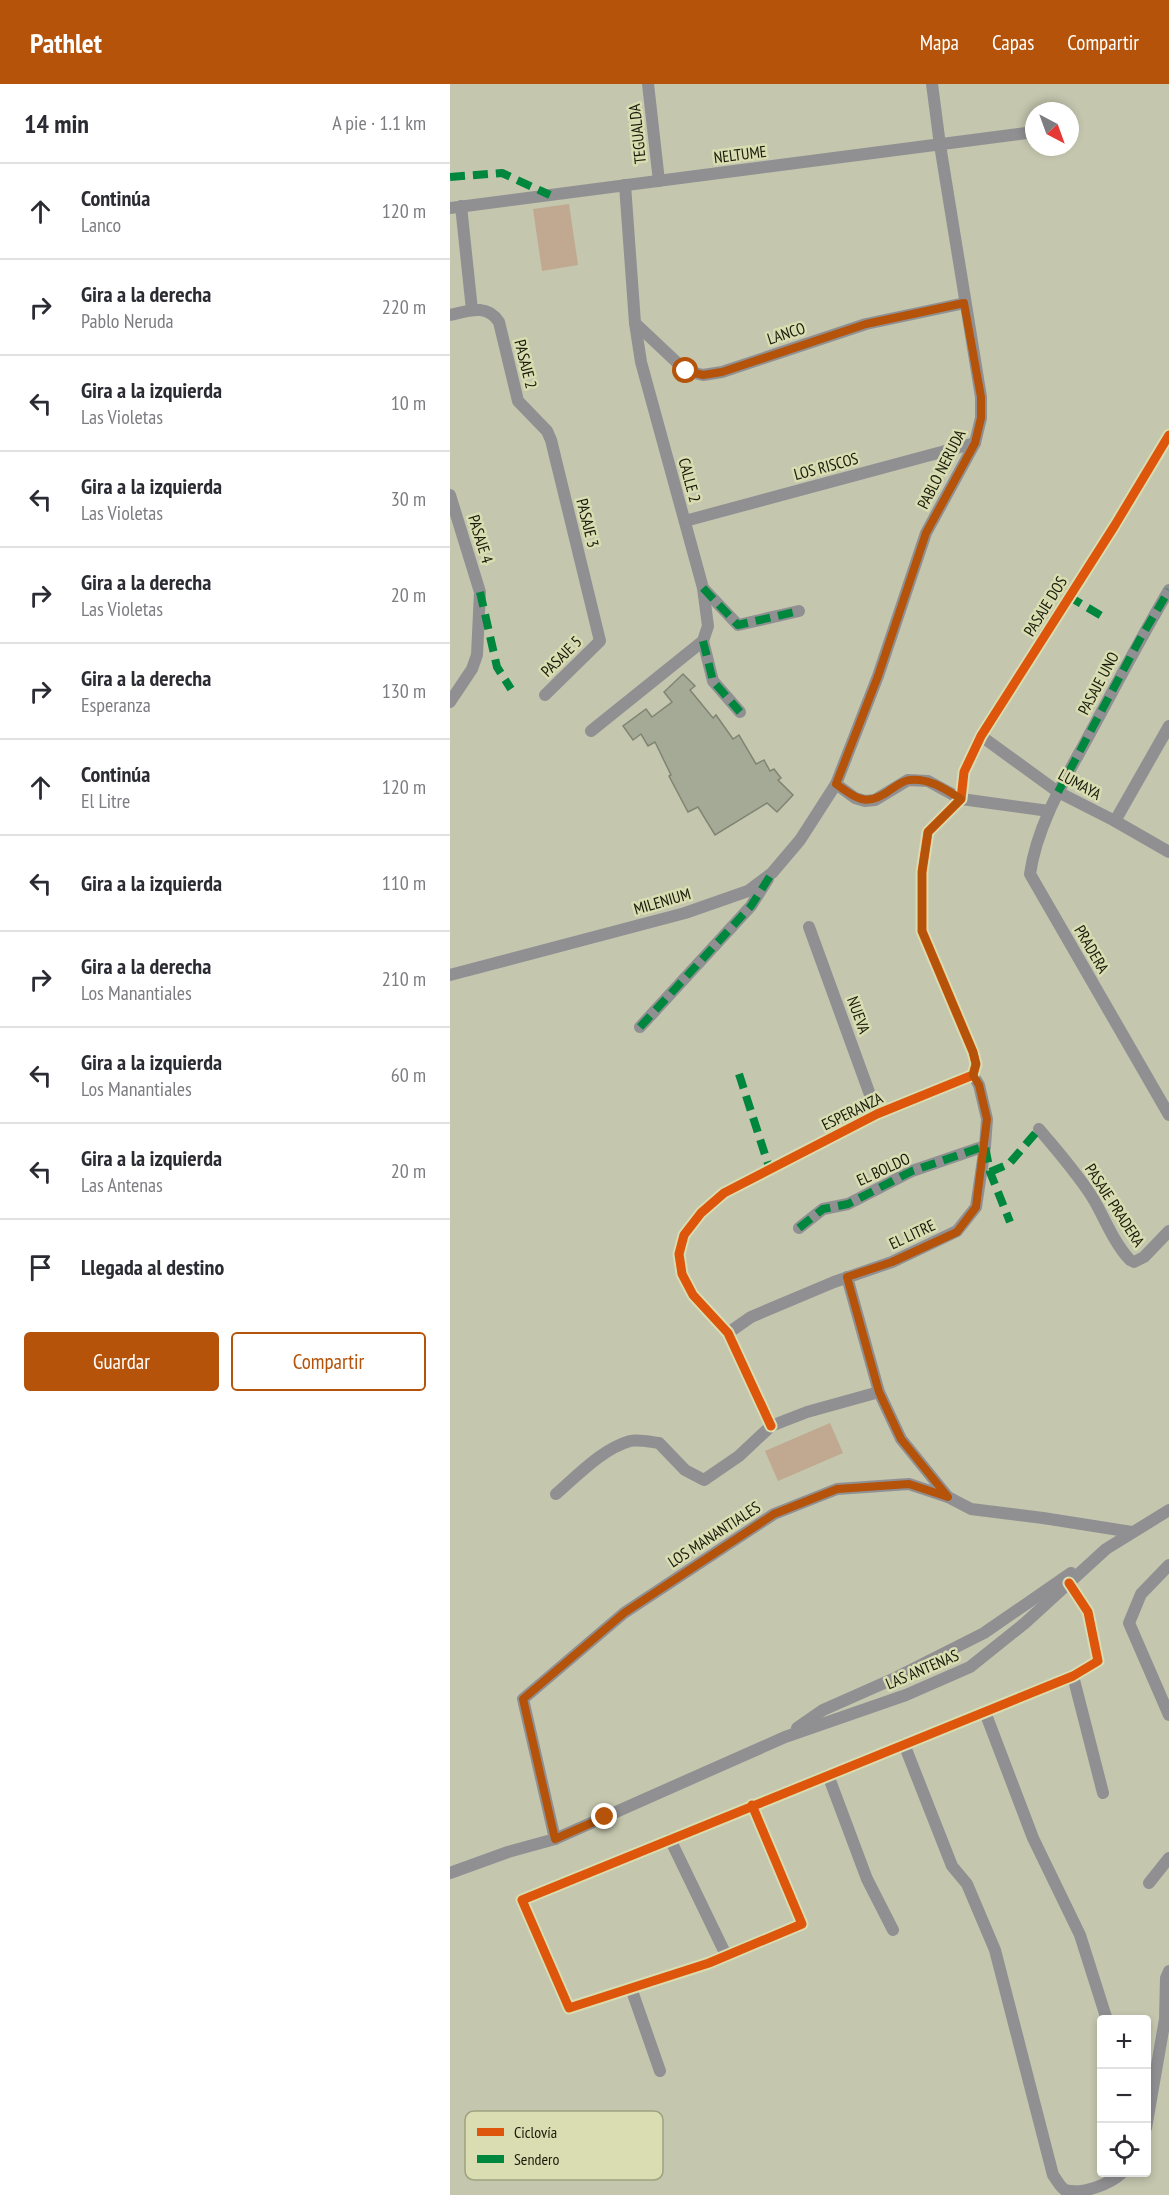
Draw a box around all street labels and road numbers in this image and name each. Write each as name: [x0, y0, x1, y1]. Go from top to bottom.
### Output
street label: TEGUALDA: [624, 103, 650, 165]
street label: NELTUME: [712, 141, 768, 167]
street label: LANCO: [765, 317, 808, 348]
street label: PASAJE 2: [510, 337, 542, 391]
street label: PABLO NERUDA: [912, 426, 970, 512]
street label: LOS RISCOS: [792, 448, 860, 484]
street label: CALLE 2: [674, 456, 706, 504]
street label: PASAJE 3: [572, 496, 604, 550]
street label: PASAJE 4: [464, 512, 498, 566]
street label: PASAJE DOS: [1019, 572, 1071, 639]
street label: PASAJE 5: [536, 631, 586, 681]
street label: PASAJE UNO: [1073, 648, 1123, 718]
street label: LUMAYA: [1055, 764, 1105, 804]
street label: MILENIUM: [631, 883, 693, 919]
street label: PRADERA: [1070, 921, 1114, 977]
street label: NUEVA: [843, 994, 875, 1037]
street label: ESPERANZA: [818, 1087, 886, 1134]
street label: EL BOLDO: [853, 1148, 913, 1190]
street label: PASAJE PRADERA: [1081, 1160, 1149, 1251]
street label: EL LITRE: [886, 1215, 938, 1253]
street label: LOS MANANTIALES: [664, 1497, 764, 1571]
street label: LAS ANTENAS: [883, 1645, 962, 1693]

